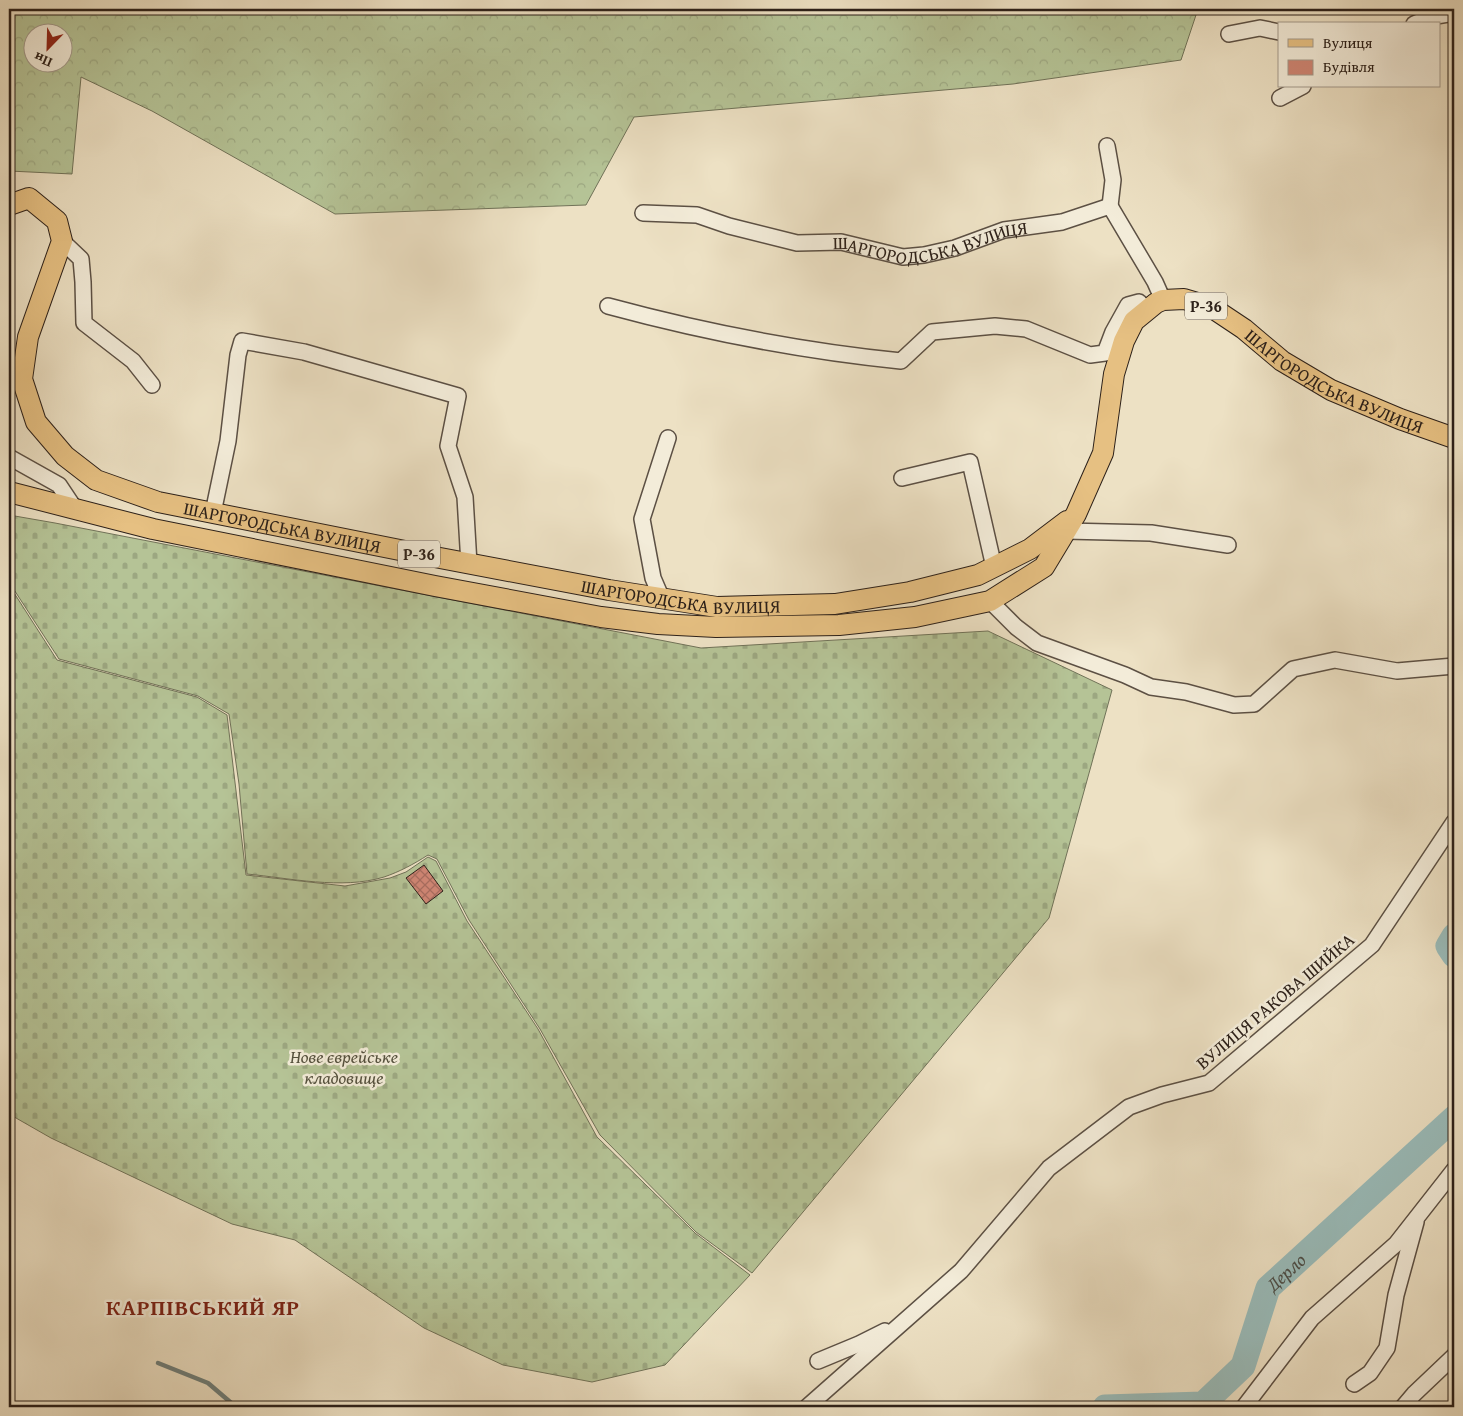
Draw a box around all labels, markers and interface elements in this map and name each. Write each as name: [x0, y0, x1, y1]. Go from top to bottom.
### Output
north arrow: [22, 22, 72, 72]
legend: [1278, 22, 1440, 88]
text: Вулиця: [1323, 32, 1373, 53]
text: Пн: [30, 47, 55, 73]
text: Будівля: [1323, 56, 1375, 77]
street label: ШАРГОРОДСЬКА ВУЛИЦЯ: [833, 213, 1029, 271]
road number: Р-36: [1185, 292, 1227, 320]
street label: ШАРГОРОДСЬКА ВУЛИЦЯ: [1239, 322, 1427, 440]
street label: ШАРГОРОДСЬКА ВУЛИЦЯ: [182, 494, 384, 560]
road number: Р-36: [398, 540, 440, 568]
street label: ШАРГОРОДСЬКА ВУЛИЦЯ: [579, 572, 781, 621]
street label: ВУЛИЦЯ РАКОВА ШИЙКА: [1190, 926, 1360, 1076]
park label: Нове єврейське кладовище: [290, 1043, 398, 1091]
water label: Дерло: [1259, 1246, 1312, 1298]
district label: КАРПІВСЬКИЙ ЯР: [106, 1291, 300, 1323]

